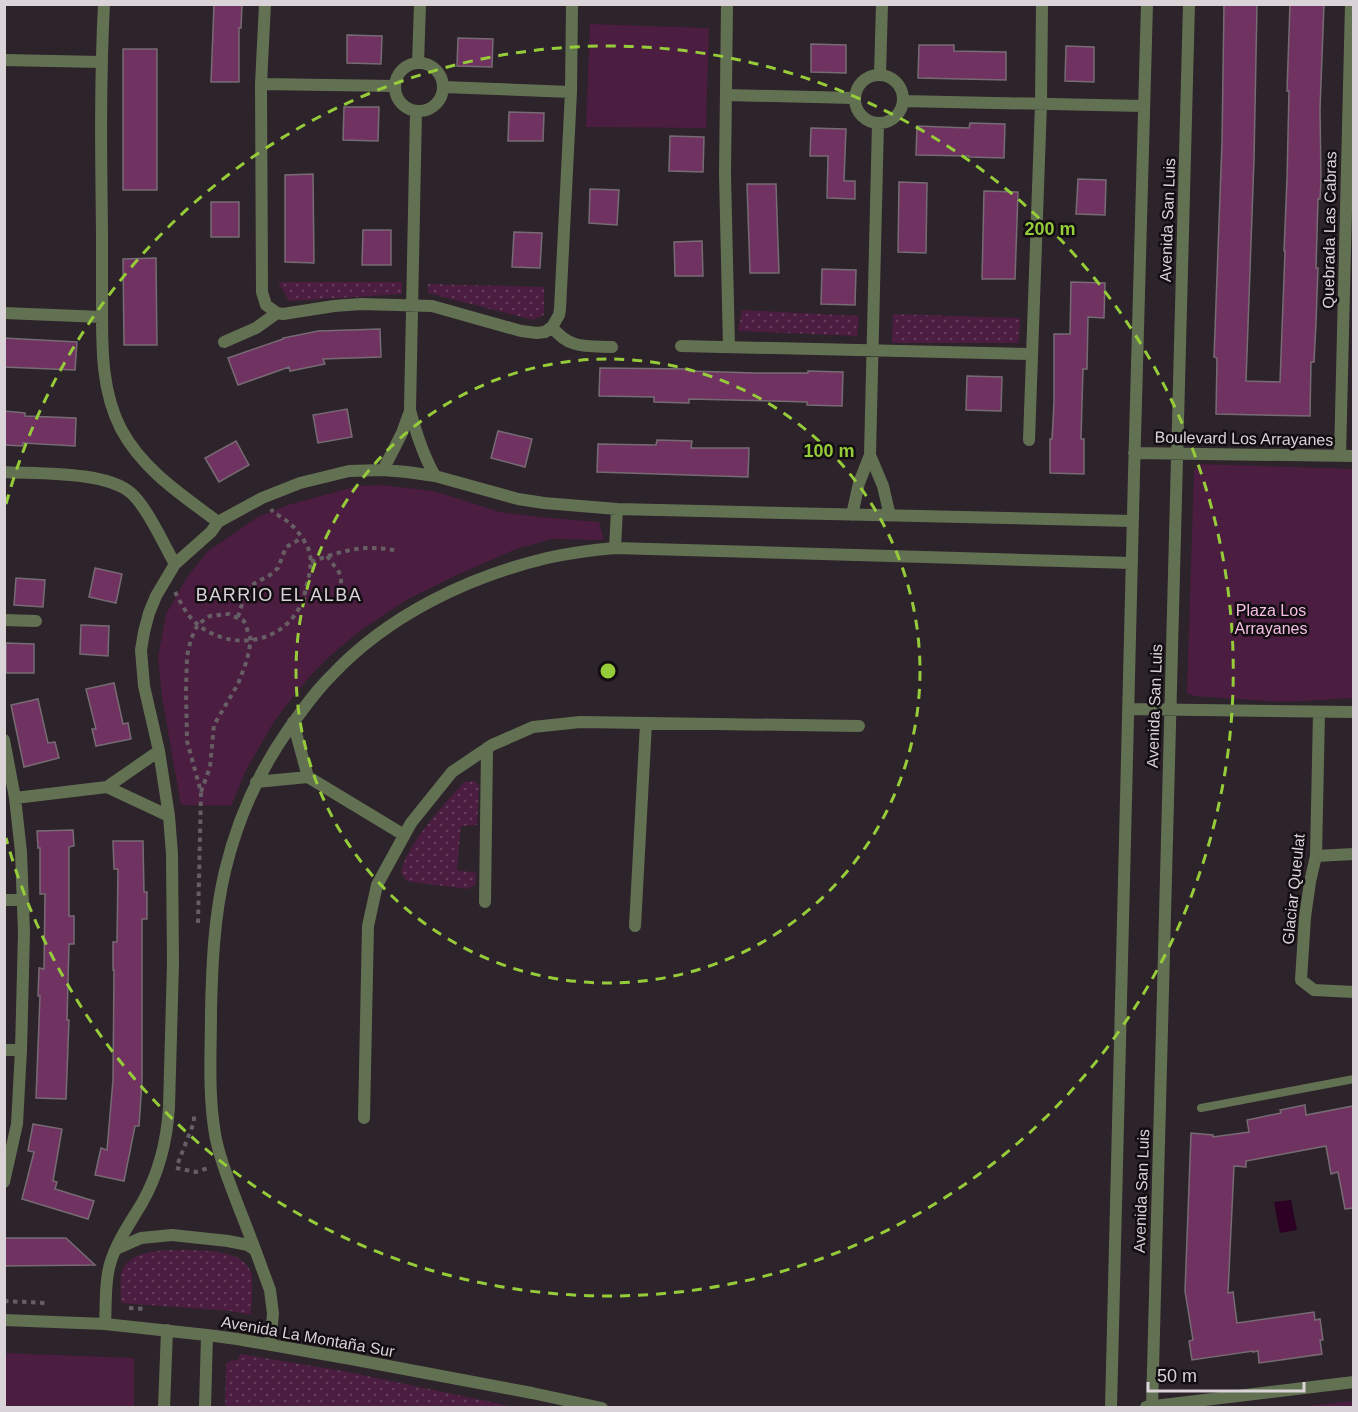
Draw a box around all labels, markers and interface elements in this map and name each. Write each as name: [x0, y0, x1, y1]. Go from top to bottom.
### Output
street label: Quebrada Las Cabras: [1320, 151, 1339, 309]
street label: Avenida San Luis: [1157, 158, 1178, 282]
text: 200 m: [1024, 219, 1076, 239]
street label: Boulevard Los Arrayanes: [1154, 428, 1334, 449]
text: 100 m: [803, 441, 855, 461]
district label: BARRIO EL ALBA: [196, 585, 362, 605]
park label: Plaza Los Arrayanes: [1235, 602, 1307, 637]
street label: Avenida San Luis: [1144, 644, 1165, 768]
centre of rings: [598, 661, 618, 681]
street label: Glaciar Queulat: [1279, 832, 1308, 945]
street label: Avenida San Luis: [1131, 1129, 1152, 1253]
street label: Avenida La Montaña Sur: [220, 1313, 397, 1360]
scale bar: [1148, 1355, 1304, 1393]
text: 50 m: [1157, 1366, 1197, 1386]

